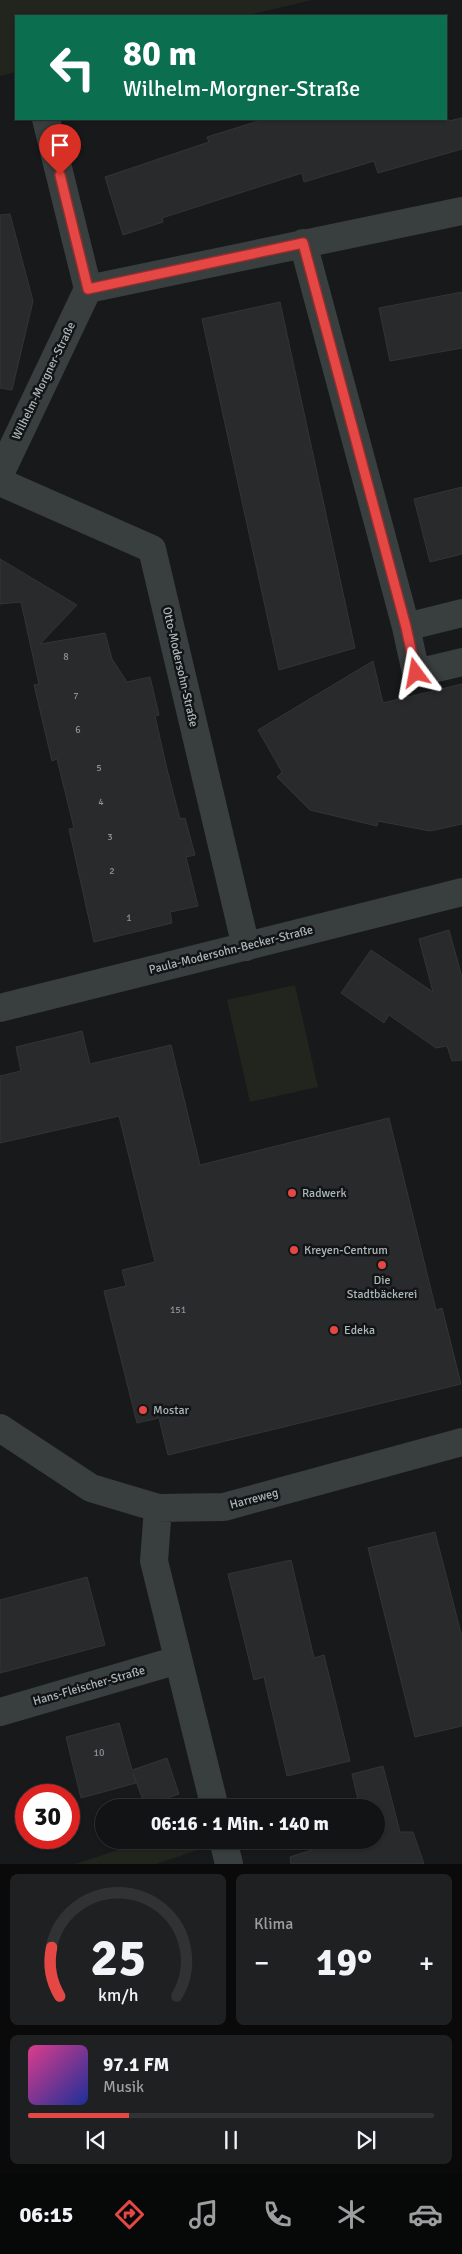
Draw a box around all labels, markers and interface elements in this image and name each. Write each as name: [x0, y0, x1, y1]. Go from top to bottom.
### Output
text: 80 m: [123, 32, 197, 75]
icon: left: [40, 35, 105, 100]
text: Wilhelm-Morgner-Straße: [123, 75, 360, 102]
pin: [39, 124, 81, 175]
icon: arrive: [46, 131, 74, 159]
street label: Wilhelm-Morgner-Straße: [9, 320, 79, 442]
street label: Otto-Modersohn-Straße: [159, 605, 201, 729]
position arrow: [389, 646, 441, 698]
house number: 8: [63, 651, 69, 663]
house number: 7: [73, 690, 79, 702]
house number: 6: [75, 724, 81, 736]
house number: 5: [96, 762, 102, 774]
house number: 4: [98, 796, 104, 808]
house number: 3: [107, 831, 113, 843]
house number: 2: [109, 865, 115, 877]
house number: 1: [126, 912, 132, 924]
street label: Paula-Modersohn-Becker-Straße: [147, 922, 315, 978]
place label: Radwerk: [302, 1186, 346, 1201]
marker: Radwerk: [286, 1187, 298, 1199]
place label: Kreyen-Centrum: [304, 1243, 388, 1258]
marker: Kreyen-Centrum: [288, 1244, 300, 1256]
marker: Die Stadtbäckerei: [376, 1259, 388, 1271]
place label: Die Stadtbäckerei: [347, 1273, 417, 1302]
house number: 151: [170, 1304, 186, 1316]
place label: Edeka: [344, 1323, 375, 1338]
marker: Edeka: [328, 1324, 340, 1336]
place label: Mostar: [153, 1403, 189, 1418]
marker: Mostar: [137, 1404, 149, 1416]
street label: Harreweg: [228, 1485, 280, 1513]
street label: Hans-Fleischer-Straße: [31, 1663, 147, 1709]
house number: 10: [94, 1747, 104, 1759]
speed limit sign: 30: [15, 1784, 80, 1849]
text: 06:16 · 1 Min. · 140 m: [151, 1812, 329, 1836]
text: Klima: [254, 1914, 293, 1934]
text: 25: [90, 1926, 146, 1990]
text: 19°: [316, 1939, 372, 1986]
text: −: [254, 1946, 269, 1980]
text: +: [419, 1946, 434, 1980]
text: km/h: [98, 1984, 138, 2006]
text: 97.1 FM: [103, 2053, 169, 2077]
text: Musik: [103, 2077, 144, 2097]
icon: previous: [82, 2126, 110, 2154]
icon: pause: [217, 2126, 245, 2154]
icon: next: [352, 2126, 380, 2154]
icon: directions: [112, 2197, 147, 2232]
icon: music: [186, 2197, 221, 2232]
icon: phone: [260, 2197, 295, 2232]
icon: climate: [334, 2197, 369, 2232]
icon: car: [408, 2197, 443, 2232]
text: 06:15: [19, 2201, 73, 2228]

